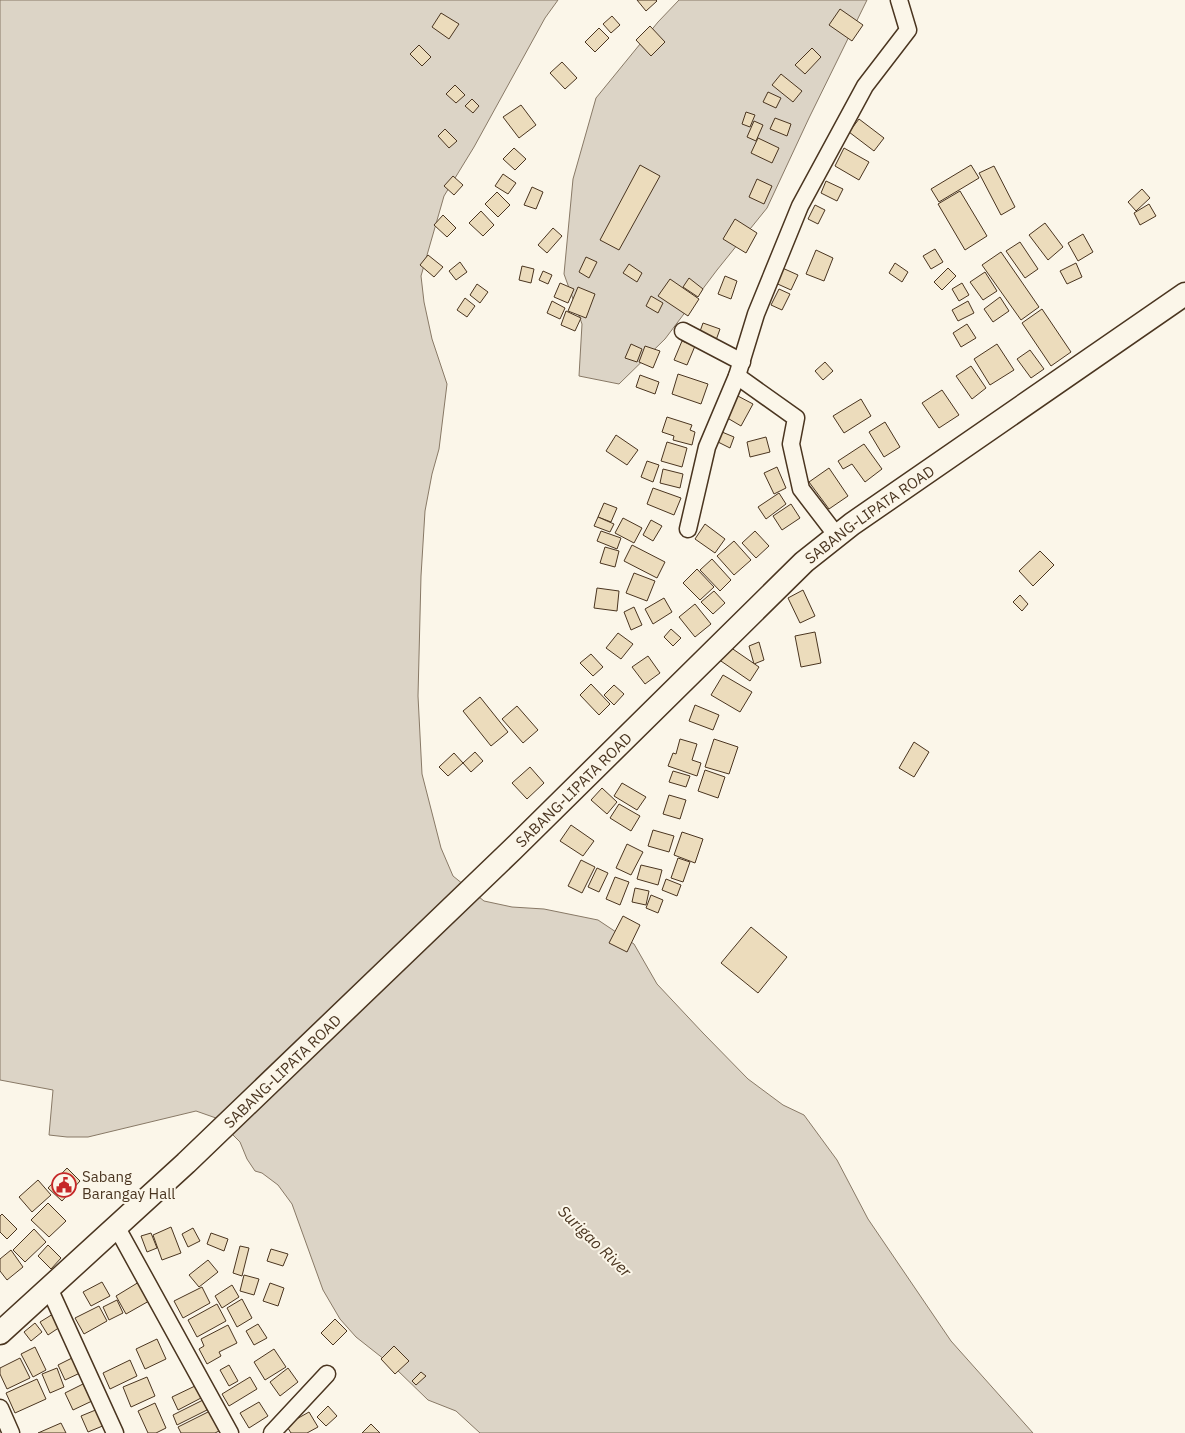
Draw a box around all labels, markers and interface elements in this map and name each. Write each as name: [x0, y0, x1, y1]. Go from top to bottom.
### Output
street label: SABANG-LIPATA ROAD: [801, 461, 938, 568]
street label: SABANG-LIPATA ROAD: [511, 728, 635, 851]
street label: SABANG-LIPATA ROAD: [219, 1010, 345, 1132]
place label: Sabang Barangay Hall: [82, 1167, 175, 1203]
public building icon: Sabang Barangay Hall: [51, 1172, 77, 1198]
water label: Surigao River: [554, 1201, 637, 1282]

